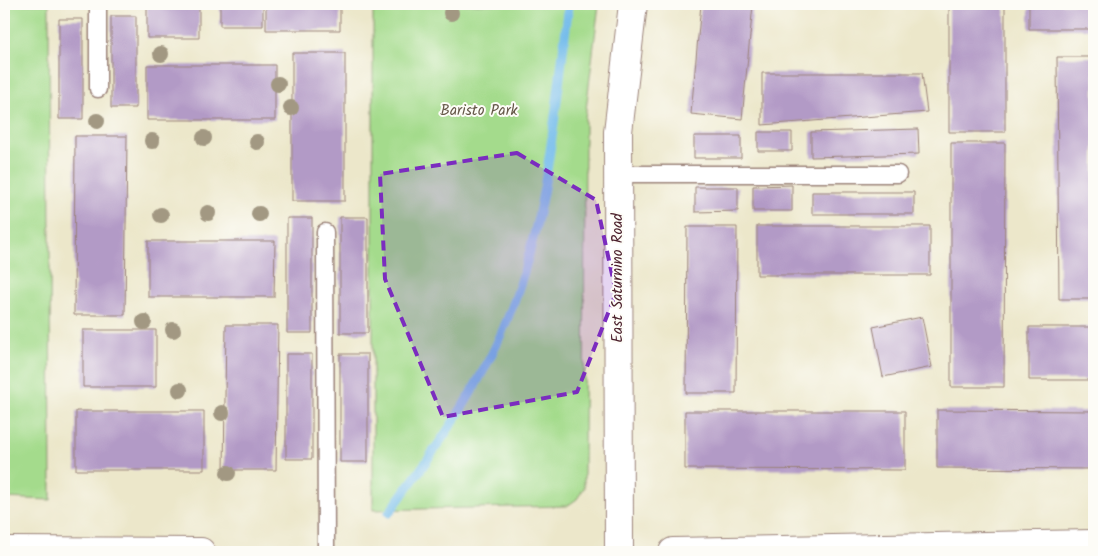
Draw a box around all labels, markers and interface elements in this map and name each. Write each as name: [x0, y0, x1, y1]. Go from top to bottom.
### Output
park label: Baristo Park: [440, 99, 519, 123]
street label: East Saturnino Road: [606, 213, 630, 343]

